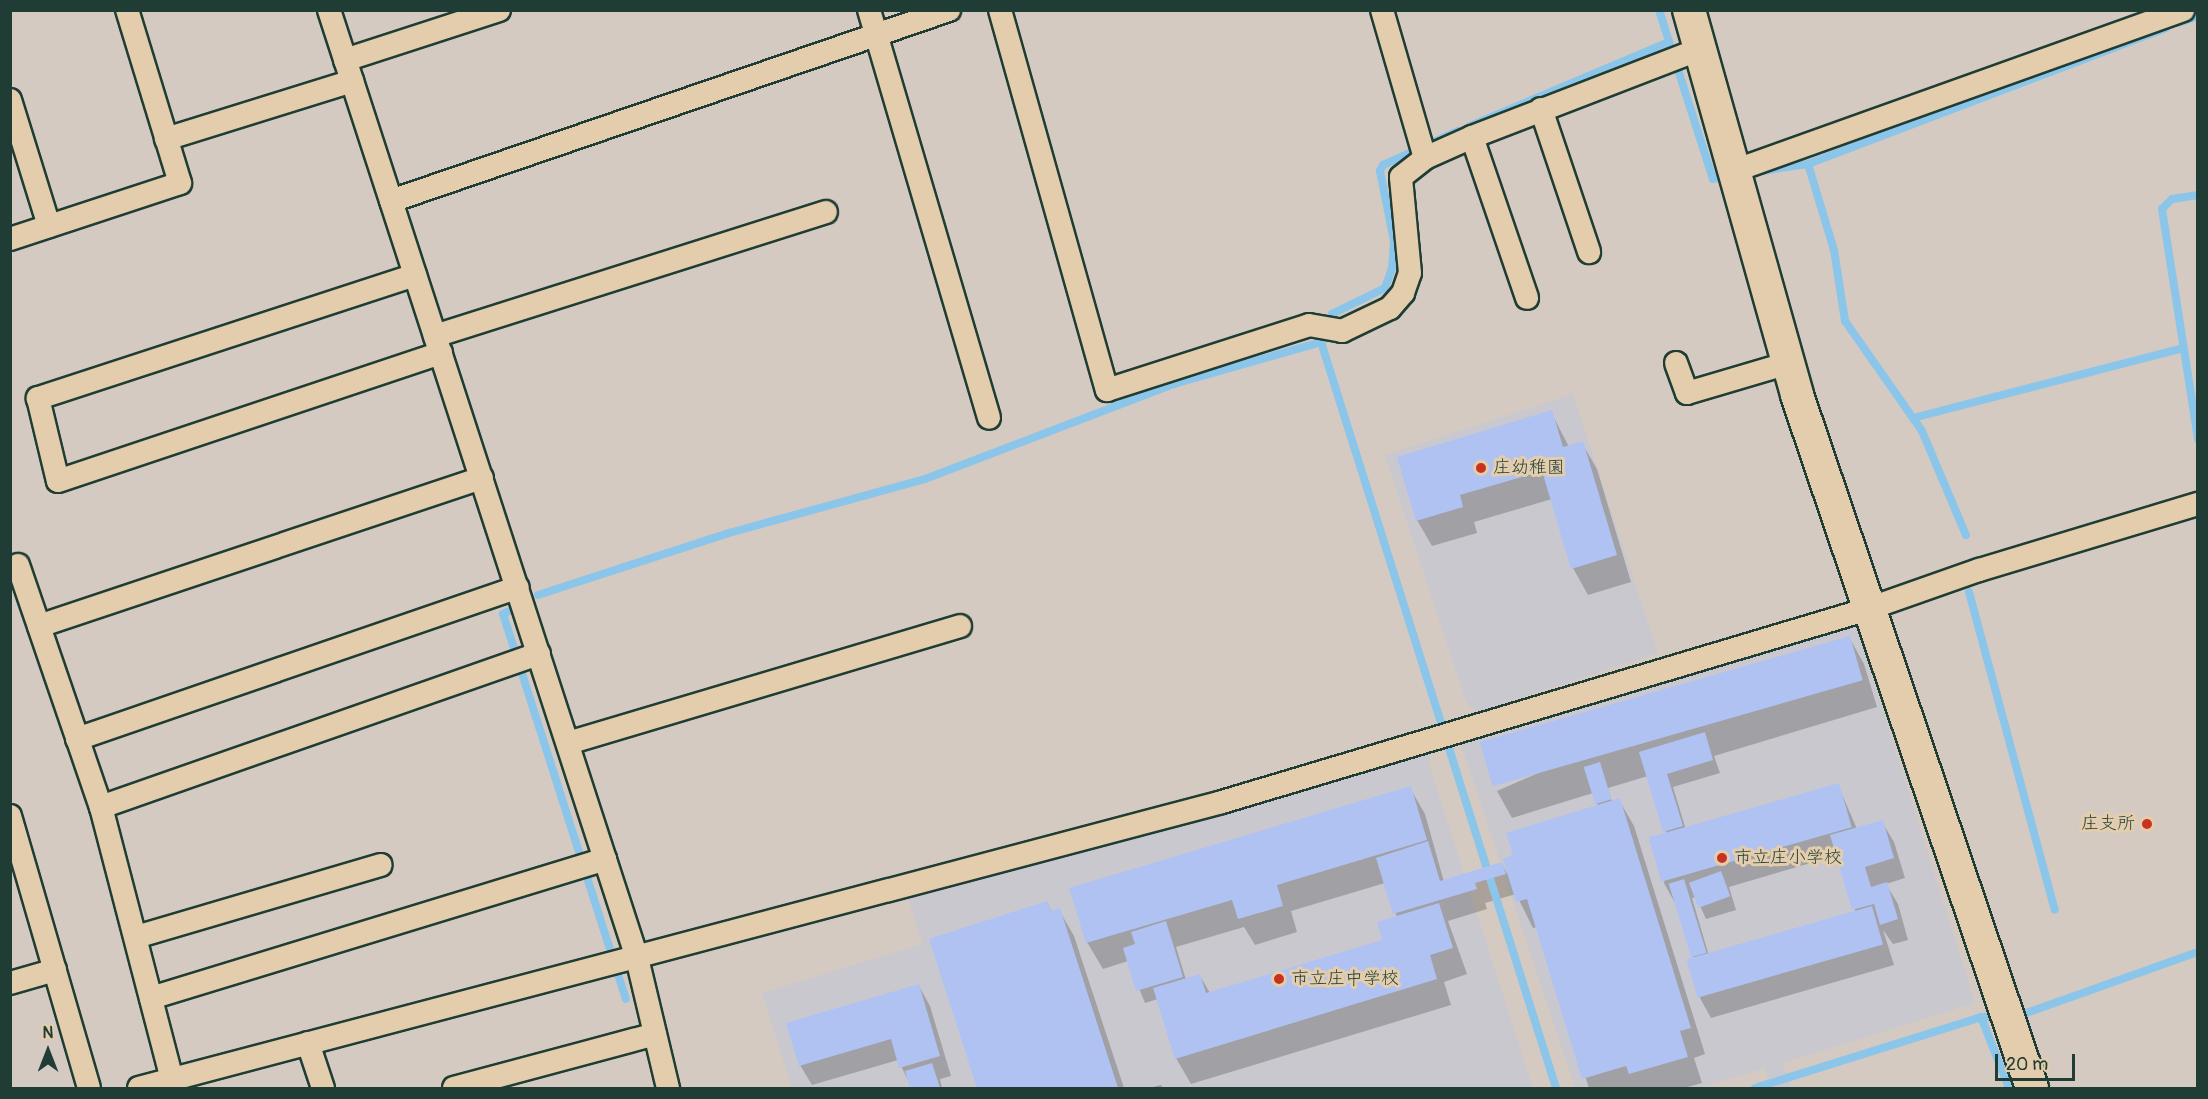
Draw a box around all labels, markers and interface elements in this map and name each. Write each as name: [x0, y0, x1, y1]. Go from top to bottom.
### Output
place label: 庄幼稚園: [1493, 457, 1565, 479]
marker: 庄幼稚園: [1474, 461, 1488, 475]
place label: 庄支所: [2081, 813, 2135, 835]
marker: 庄支所: [2140, 817, 2154, 831]
place label: 市立庄小学校: [1734, 847, 1842, 869]
marker: 市立庄小学校: [1715, 851, 1729, 865]
place label: 市立庄中学校: [1291, 968, 1399, 990]
marker: 市立庄中学校: [1272, 972, 1286, 986]
north arrow: [18, 1021, 78, 1081]
text: N: [43, 1023, 53, 1043]
scale bar: [1998, 1042, 2078, 1080]
text: 20 m: [2006, 1053, 2048, 1076]

